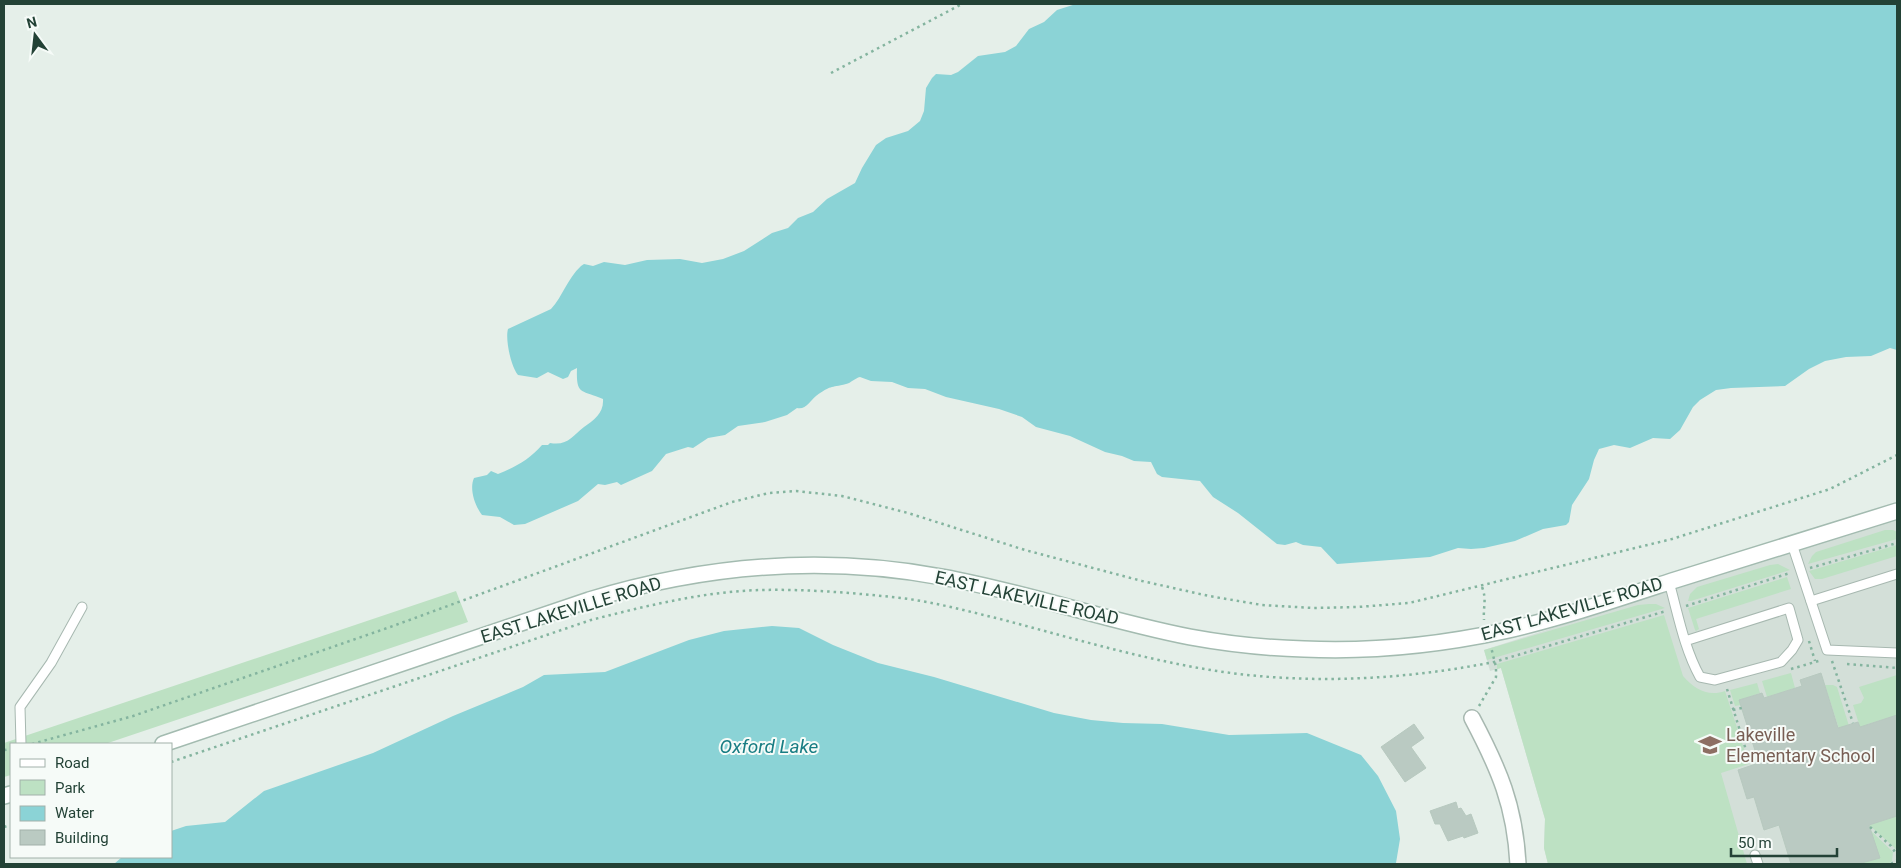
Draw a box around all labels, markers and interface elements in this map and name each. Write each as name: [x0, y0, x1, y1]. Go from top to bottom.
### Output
north arrow: [10, 10, 60, 60]
text: N: [25, 13, 38, 31]
street label: EAST LAKEVILLE ROAD: [933, 566, 1121, 629]
street label: EAST LAKEVILLE ROAD: [478, 572, 664, 647]
street label: EAST LAKEVILLE ROAD: [1479, 573, 1665, 645]
place label: Lakeville Elementary School: [1726, 724, 1875, 766]
school or university icon: Lakeville Elementary School: [1697, 732, 1723, 758]
water label: Oxford Lake: [720, 735, 819, 758]
legend: [10, 743, 172, 858]
text: Road: [55, 754, 89, 772]
text: Park: [55, 779, 86, 797]
text: Water: [55, 804, 94, 822]
scale bar: [1731, 826, 1837, 858]
text: Building: [55, 829, 109, 847]
text: 50 m: [1738, 834, 1772, 852]

